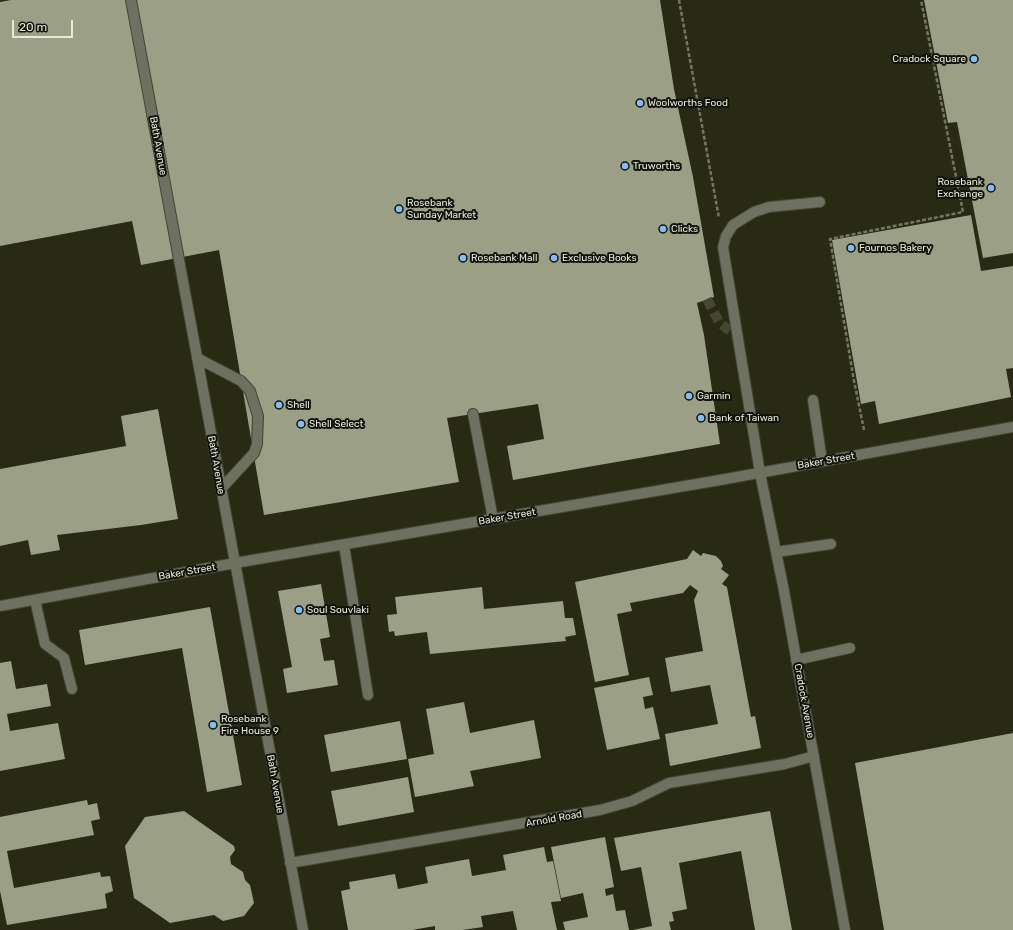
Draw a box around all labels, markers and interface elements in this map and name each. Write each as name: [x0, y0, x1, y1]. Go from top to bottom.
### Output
scale bar: [14, 12, 75, 38]
text: 20 m: [19, 20, 47, 34]
place label: Cradock Square: [892, 53, 966, 65]
marker: Cradock Square: [969, 54, 979, 64]
place label: Woolworths Food: [648, 97, 728, 109]
marker: Woolworths Food: [635, 98, 645, 108]
street label: Bath Avenue: [147, 116, 169, 176]
place label: Truworths: [633, 160, 680, 172]
marker: Truworths: [620, 161, 630, 171]
place label: Rosebank Exchange: [937, 176, 983, 200]
marker: Rosebank Exchange: [986, 183, 996, 193]
place label: Rosebank Sunday Market: [407, 197, 476, 220]
marker: Rosebank Sunday Market: [394, 204, 404, 214]
place label: Clicks: [671, 223, 698, 235]
marker: Clicks: [658, 224, 668, 234]
place label: Fournos Bakery: [859, 242, 932, 254]
marker: Fournos Bakery: [846, 243, 856, 253]
place label: Rosebank Mall: [471, 252, 537, 264]
place label: Exclusive Books: [562, 252, 637, 264]
marker: Rosebank Mall: [458, 253, 468, 263]
marker: Exclusive Books: [549, 253, 559, 263]
place label: Garmin: [697, 390, 730, 402]
marker: Garmin: [684, 391, 694, 401]
place label: Shell: [287, 399, 310, 411]
marker: Shell: [274, 400, 284, 410]
place label: Bank of Taiwan: [709, 412, 779, 424]
marker: Bank of Taiwan: [696, 413, 706, 423]
place label: Shell Select: [309, 418, 363, 430]
marker: Shell Select: [296, 419, 306, 429]
street label: Bath Avenue: [205, 435, 227, 495]
street label: Baker Street: [796, 450, 856, 472]
street label: Baker Street: [477, 506, 537, 528]
street label: Baker Street: [157, 561, 217, 583]
place label: Soul Souvlaki: [307, 604, 369, 616]
marker: Soul Souvlaki: [294, 605, 304, 615]
street label: Cradock Avenue: [792, 663, 816, 739]
place label: Rosebank Fire House 9: [221, 713, 279, 736]
marker: Rosebank Fire House 9: [208, 720, 218, 730]
street label: Bath Avenue: [264, 754, 286, 814]
street label: Arnold Road: [525, 808, 583, 830]

